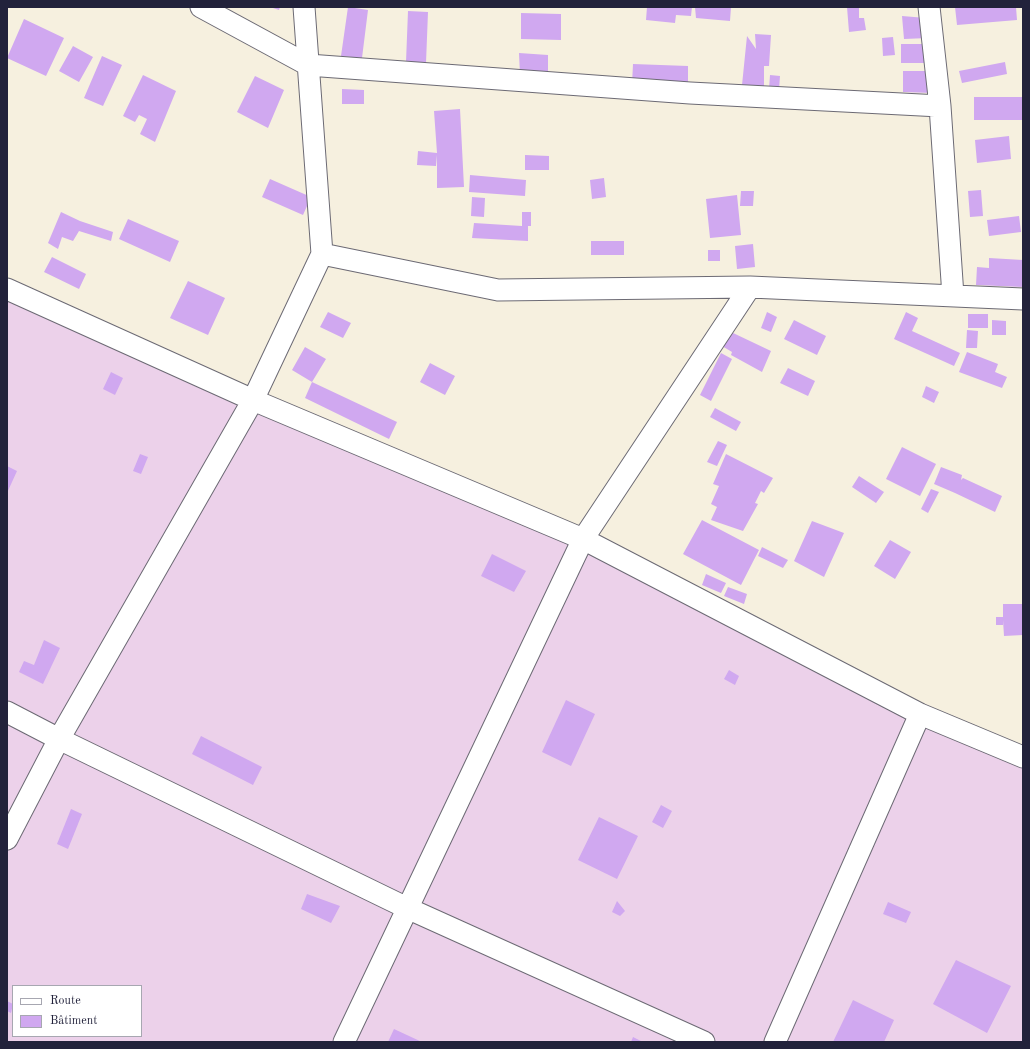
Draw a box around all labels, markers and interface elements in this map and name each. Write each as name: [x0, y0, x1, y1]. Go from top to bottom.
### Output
legend: [12, 985, 142, 1037]
text: Route: [50, 995, 81, 1007]
text: Bâtiment: [50, 1015, 97, 1027]

